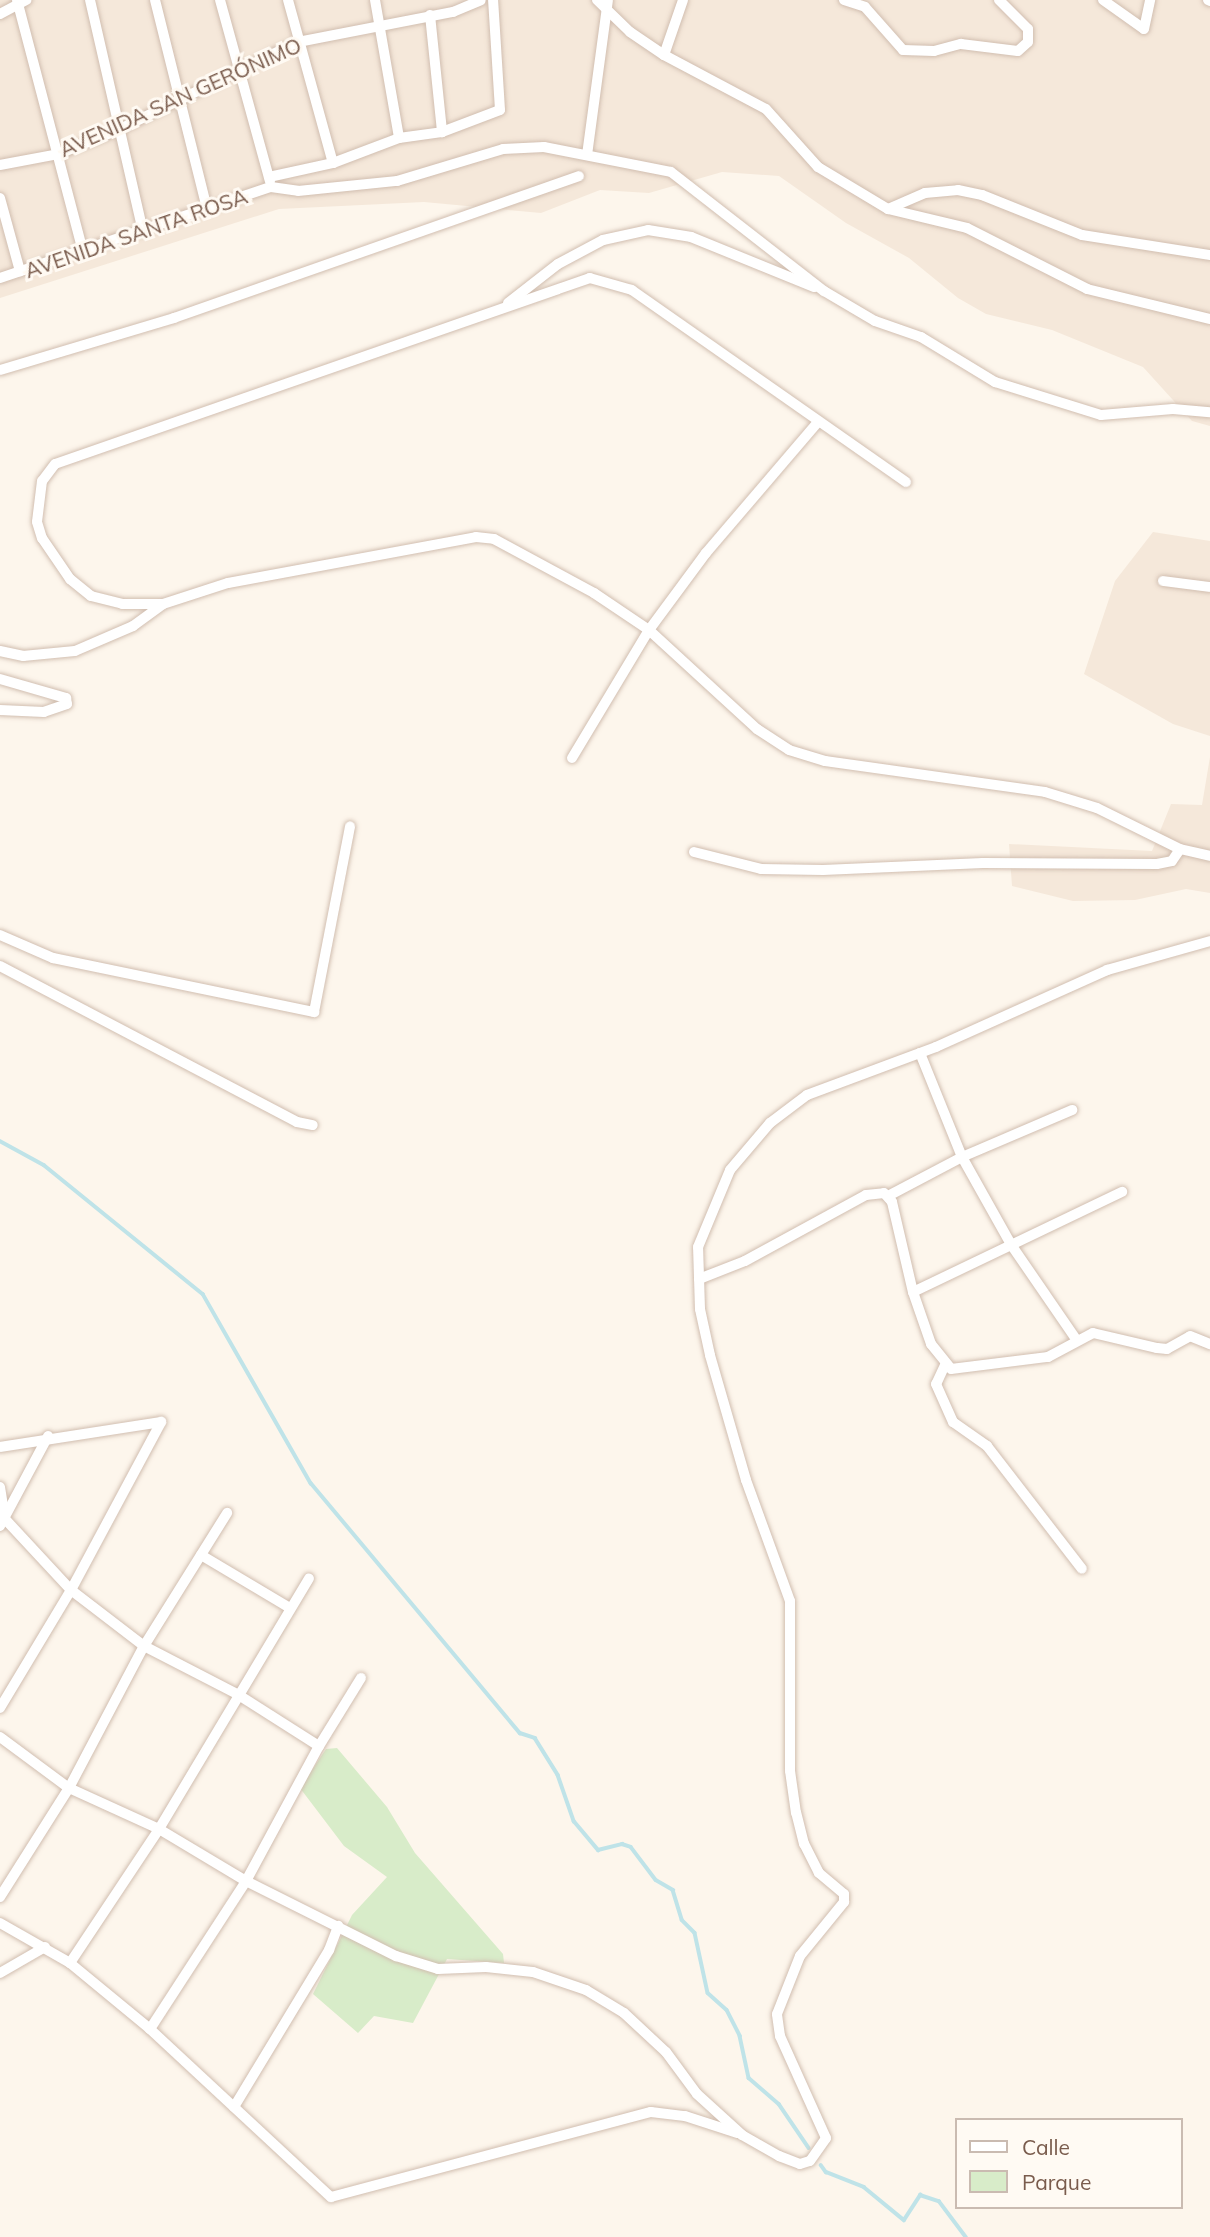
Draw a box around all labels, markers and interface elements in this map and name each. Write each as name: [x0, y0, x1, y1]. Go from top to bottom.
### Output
street label: AVENIDA SAN GERÓNIMO: [55, 32, 305, 162]
street label: AVENIDA SANTA ROSA: [21, 183, 251, 283]
legend: [954, 2118, 1182, 2209]
text: Calle: [1022, 2134, 1070, 2160]
text: Parque: [1022, 2169, 1091, 2195]

